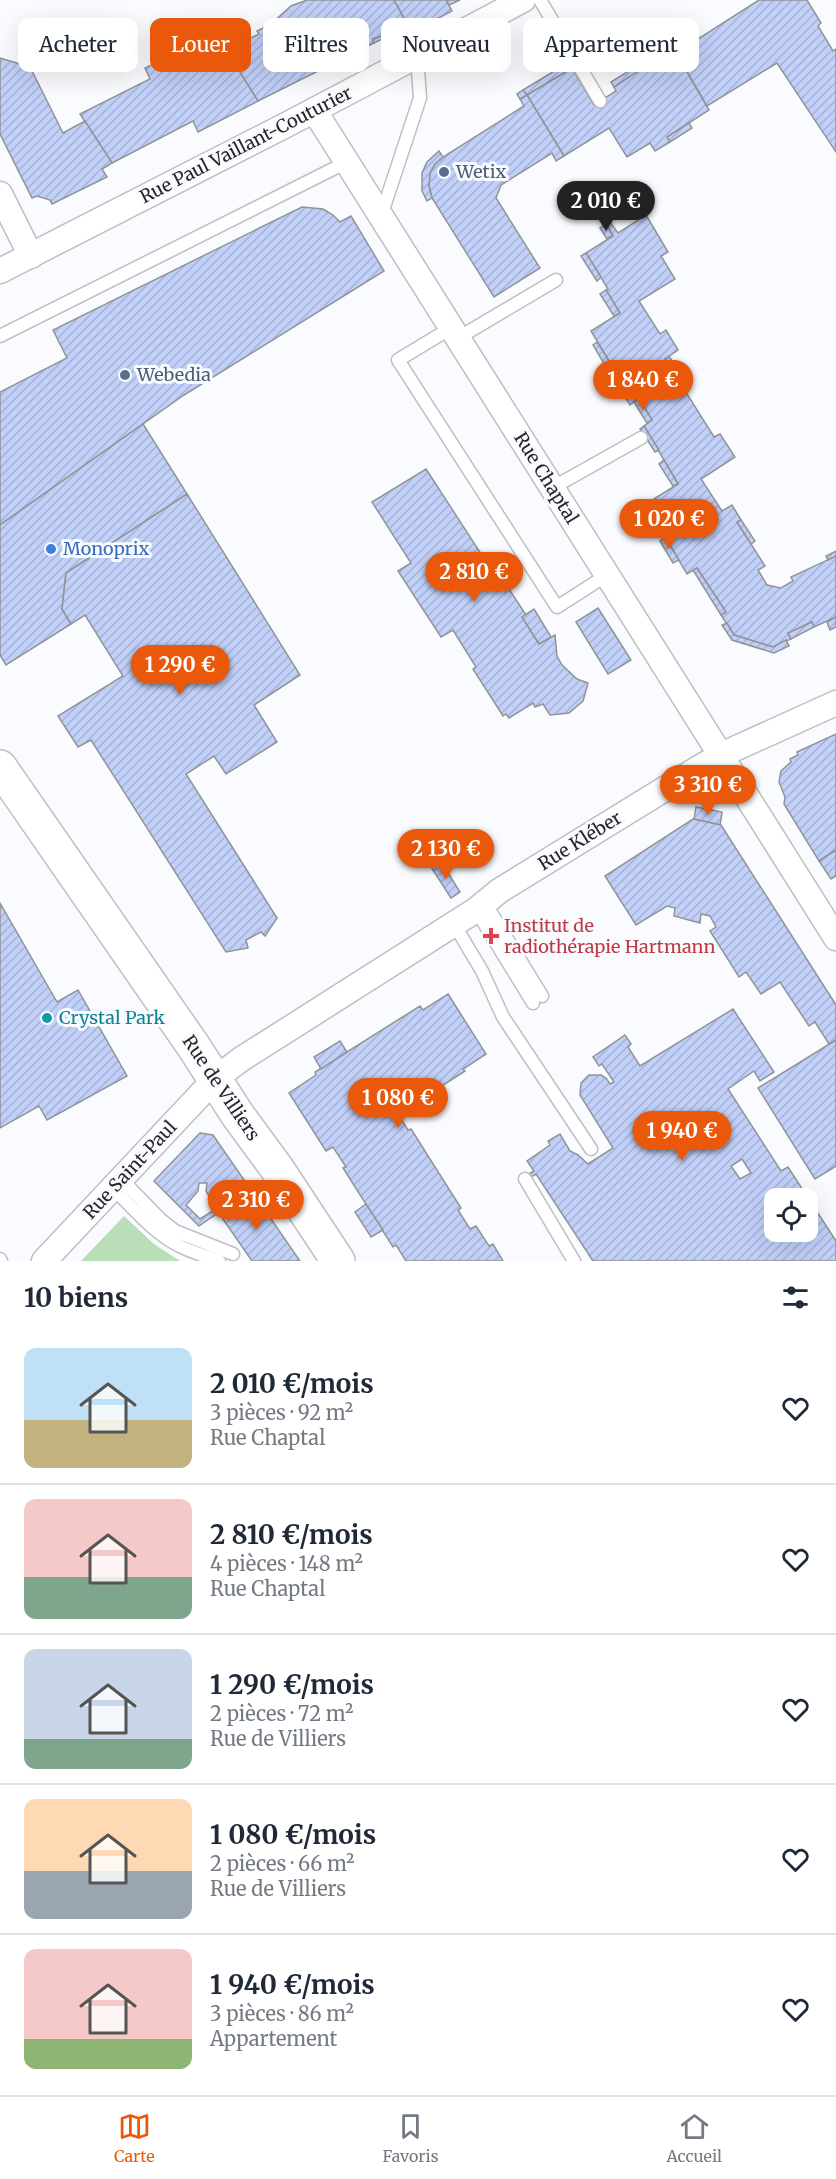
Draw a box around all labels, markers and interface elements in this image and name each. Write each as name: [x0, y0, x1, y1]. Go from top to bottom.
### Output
chip: Acheter: [18, 18, 138, 72]
chip: Louer: [150, 18, 251, 72]
chip: Filtres: [263, 18, 369, 72]
chip: Nouveau: [381, 18, 511, 72]
chip: Appartement: [523, 18, 699, 72]
street label: Rue Paul Vaillant-Couturier: [136, 81, 356, 208]
place label: Wetix: [455, 160, 507, 183]
marker: Wetix: [437, 165, 451, 179]
pin: 2 010 €: [551, 181, 661, 232]
text: 2 010 €: [571, 188, 641, 213]
pin: 1 840 €: [588, 360, 698, 411]
place label: Webedia: [136, 363, 211, 386]
text: 1 840 €: [607, 367, 679, 392]
marker: Webedia: [118, 368, 132, 382]
street label: Rue Chaptal: [509, 428, 584, 528]
pin: 1 020 €: [614, 499, 724, 550]
text: 1 020 €: [634, 506, 704, 531]
place label: Monoprix: [63, 537, 150, 560]
marker: Monoprix: [44, 542, 58, 556]
pin: 2 810 €: [419, 552, 529, 603]
text: 2 810 €: [439, 559, 509, 584]
pin: 1 290 €: [125, 645, 235, 696]
text: 1 290 €: [145, 652, 215, 677]
pin: 3 310 €: [653, 765, 763, 816]
text: 3 310 €: [674, 772, 742, 797]
street label: Rue Kléber: [534, 806, 626, 875]
pin: 2 130 €: [391, 829, 501, 880]
text: 2 130 €: [411, 836, 481, 861]
place label: Institut de radiothérapie Hartmann: [504, 914, 716, 958]
marker: Institut de radiothérapie Hartmann: [482, 927, 500, 945]
place label: Crystal Park: [59, 1006, 166, 1029]
marker: Crystal Park: [40, 1011, 54, 1025]
street label: Rue de Villiers: [178, 1031, 265, 1145]
pin: 1 080 €: [343, 1078, 453, 1129]
text: 1 080 €: [362, 1085, 434, 1110]
pin: 1 940 €: [627, 1111, 737, 1162]
street label: Rue Saint-Paul: [78, 1115, 181, 1224]
text: 1 940 €: [646, 1118, 718, 1143]
pin: 2 310 €: [201, 1180, 311, 1231]
text: 2 310 €: [222, 1187, 290, 1212]
map controls: [764, 1188, 818, 1242]
button: locate: [764, 1188, 818, 1242]
text: 10 biens: [24, 1281, 128, 1314]
icon: filters: [779, 1281, 812, 1314]
text: 2 010 €/mois: [210, 1367, 374, 1400]
icon: home: [72, 1372, 144, 1444]
icon: heart: [779, 1392, 812, 1425]
text: 3 pièces · 92 m²: [210, 1400, 353, 1425]
text: Rue Chaptal: [210, 1425, 325, 1450]
text: 2 810 €/mois: [210, 1518, 373, 1551]
icon: home: [72, 1523, 144, 1595]
icon: heart: [779, 1543, 812, 1576]
text: 4 pièces · 148 m²: [210, 1551, 363, 1576]
text: Rue Chaptal: [210, 1576, 325, 1601]
text: 1 290 €/mois: [210, 1668, 374, 1701]
icon: home: [72, 1673, 144, 1745]
icon: heart: [779, 1693, 812, 1726]
text: 2 pièces · 72 m²: [210, 1701, 353, 1726]
text: Rue de Villiers: [210, 1726, 346, 1751]
text: 1 080 €/mois: [210, 1818, 376, 1851]
icon: home: [72, 1823, 144, 1895]
icon: heart: [779, 1843, 812, 1876]
text: 2 pièces · 66 m²: [210, 1851, 354, 1876]
text: Rue de Villiers: [210, 1876, 346, 1901]
text: 1 940 €/mois: [210, 1968, 375, 2001]
icon: home: [72, 1973, 144, 2045]
icon: heart: [779, 1993, 812, 2026]
text: 3 pièces · 86 m²: [210, 2001, 354, 2026]
text: Appartement: [210, 2026, 337, 2051]
tab: Carte: [114, 2110, 155, 2166]
tab: Favoris: [383, 2110, 438, 2166]
tab: Accueil: [666, 2110, 722, 2166]

